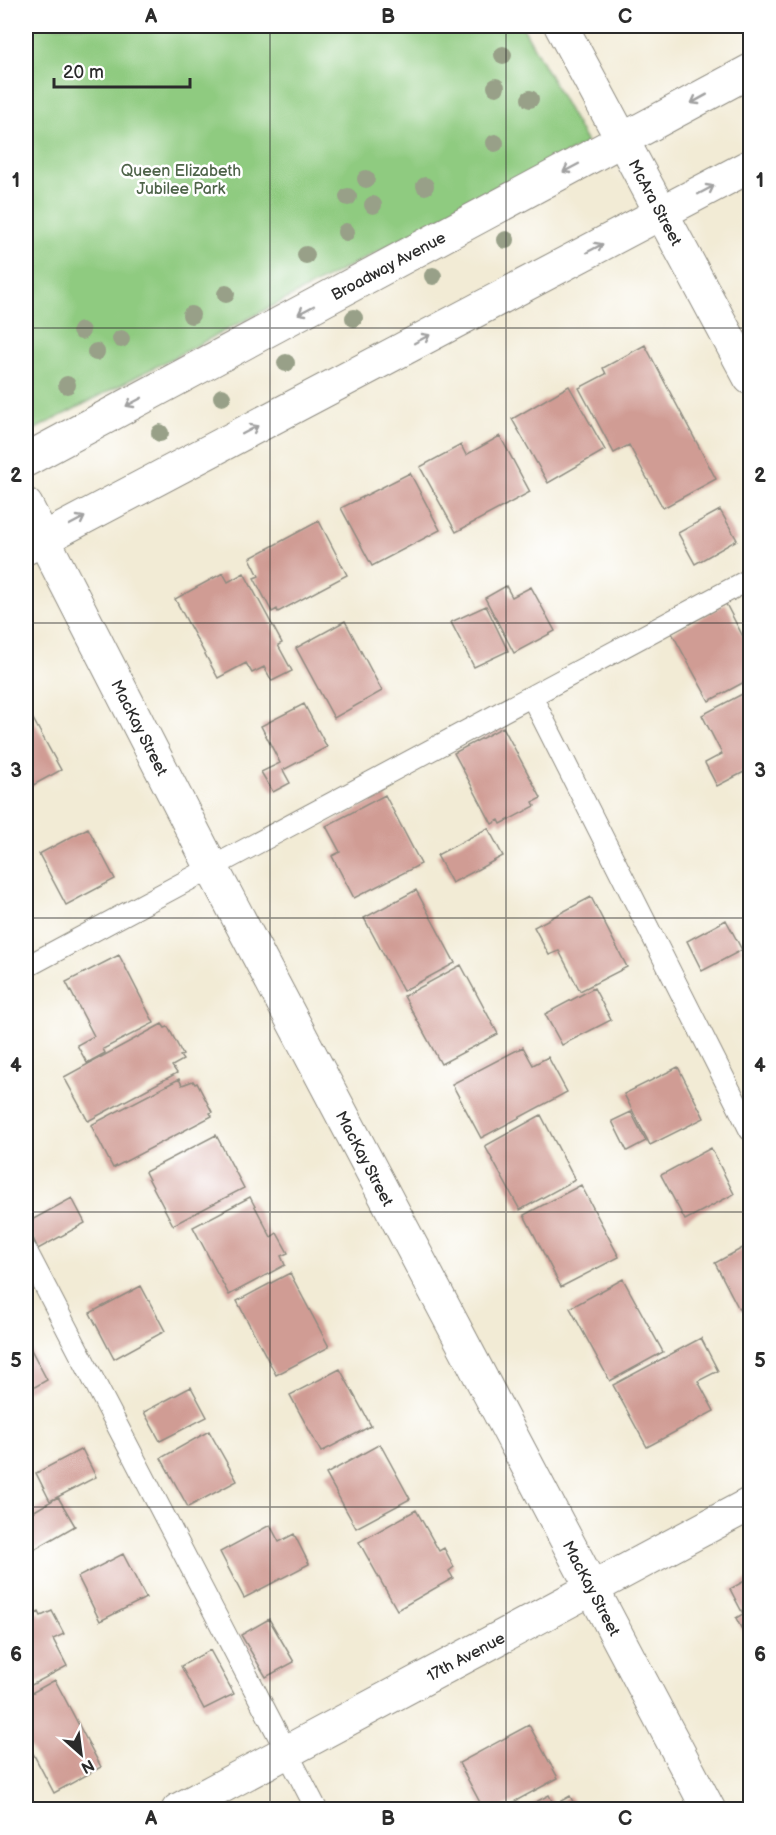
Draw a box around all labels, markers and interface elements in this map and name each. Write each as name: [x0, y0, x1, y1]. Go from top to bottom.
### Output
text: A: [144, 5, 158, 29]
text: B: [381, 5, 395, 29]
text: C: [618, 5, 632, 29]
scale bar: [54, 51, 190, 89]
text: 20 m: [63, 62, 104, 83]
one-way arrow: [691, 93, 708, 105]
street label: McAra Street: [624, 157, 685, 249]
park label: Queen Elizabeth Jubilee Park: [121, 162, 241, 199]
one-way arrow: [563, 162, 580, 174]
text: 1: [12, 169, 20, 193]
text: 1: [756, 169, 764, 193]
one-way arrow: [697, 184, 714, 196]
street label: Broadway Avenue: [328, 228, 450, 305]
one-way arrow: [586, 242, 603, 254]
one-way arrow: [298, 305, 316, 316]
one-way arrow: [413, 333, 431, 344]
one-way arrow: [126, 397, 144, 408]
one-way arrow: [240, 424, 258, 435]
text: 2: [10, 464, 22, 488]
text: 2: [754, 464, 766, 488]
one-way arrow: [68, 514, 86, 526]
street label: MacKay Street: [106, 677, 171, 779]
text: 3: [10, 759, 22, 783]
text: 3: [754, 759, 766, 783]
text: 4: [10, 1054, 22, 1078]
text: 4: [754, 1054, 766, 1078]
street label: MacKay Street: [331, 1108, 397, 1210]
text: 5: [10, 1349, 22, 1373]
text: 5: [754, 1349, 766, 1373]
street label: MacKay Street: [558, 1538, 623, 1640]
street label: 17th Avenue: [424, 1629, 509, 1686]
text: 6: [10, 1643, 22, 1667]
text: 6: [754, 1643, 766, 1667]
north arrow: [51, 1724, 111, 1784]
text: N: [78, 1755, 97, 1777]
text: A: [144, 1807, 158, 1831]
text: B: [381, 1807, 395, 1831]
text: C: [618, 1807, 632, 1831]

